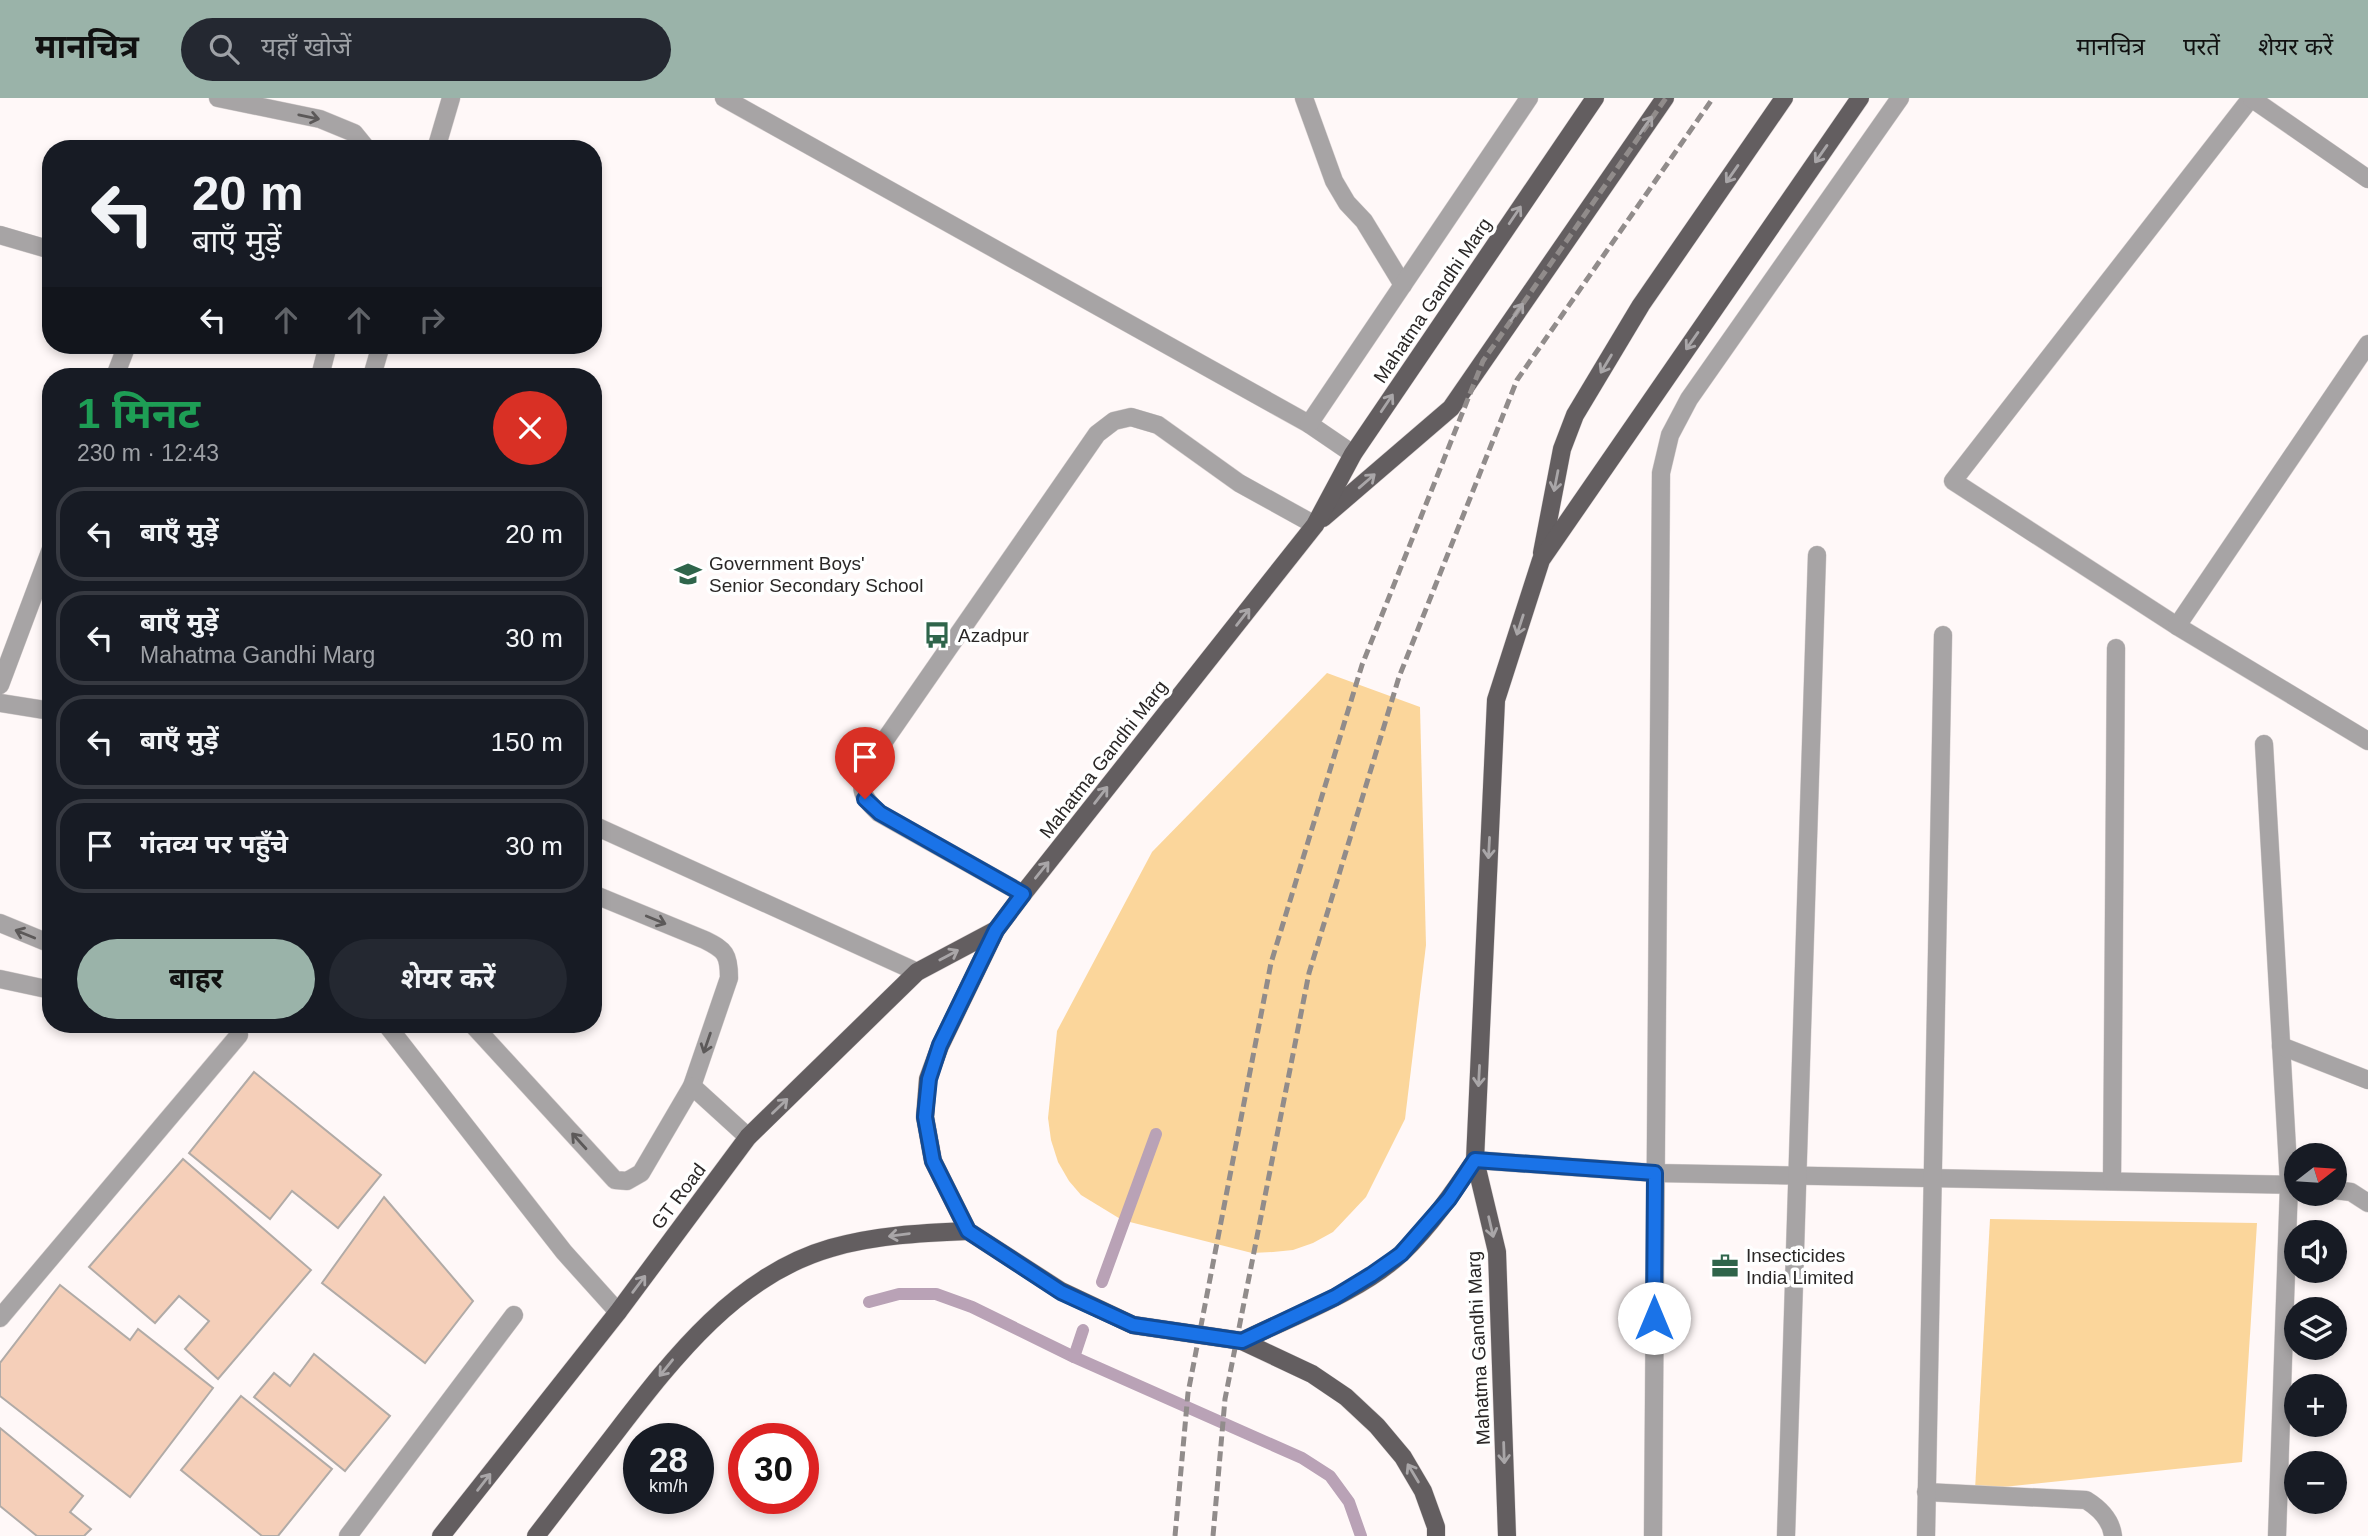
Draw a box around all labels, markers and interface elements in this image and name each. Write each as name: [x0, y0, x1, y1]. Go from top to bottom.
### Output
search box: [181, 18, 671, 81]
text: मानचित्र: [35, 28, 139, 65]
icon: search: [205, 30, 243, 68]
text: यहाँ खोजें: [261, 32, 351, 62]
text: मानचित्र: [2076, 33, 2145, 60]
text: परतें: [2183, 33, 2220, 60]
text: शेयर करें: [2258, 33, 2333, 60]
one-way arrow: [297, 110, 320, 124]
one-way arrow: [1639, 116, 1653, 135]
one-way arrow: [1814, 144, 1828, 163]
one-way arrow: [1725, 164, 1739, 183]
text: 20 m: [192, 166, 304, 220]
icon: left: [77, 168, 168, 259]
one-way arrow: [1508, 206, 1522, 226]
street label: Mahatma Gandhi Marg: [1369, 214, 1495, 387]
text: बाएँ मुड़ें: [192, 223, 281, 259]
icon: left: [194, 301, 232, 339]
icon: ahead: [267, 301, 305, 339]
icon: ahead: [340, 301, 378, 339]
icon: right: [413, 301, 451, 339]
one-way arrow: [1510, 303, 1524, 322]
one-way arrow: [1685, 331, 1699, 350]
one-way arrow: [1599, 353, 1613, 373]
text: 1 मिनट: [77, 390, 200, 437]
button: close: [493, 391, 567, 465]
one-way arrow: [1380, 394, 1394, 413]
text: 230 m · 12:43: [77, 440, 219, 466]
one-way arrow: [1548, 469, 1562, 492]
one-way arrow: [1358, 473, 1376, 489]
icon: left: [81, 515, 119, 553]
text: बाएँ मुड़ें: [140, 517, 219, 547]
text: 20 m: [505, 519, 563, 549]
place label: Government Boys' Senior Secondary School: [709, 553, 923, 596]
school or university icon: Government Boys' Senior Secondary School: [673, 559, 703, 589]
text: बाएँ मुड़ें: [140, 607, 219, 637]
one-way arrow: [1235, 609, 1250, 627]
one-way arrow: [1513, 613, 1525, 635]
icon: left: [81, 619, 119, 657]
bus stop icon: Azadpur: [922, 620, 952, 650]
text: 30 m: [505, 623, 563, 653]
place label: Azadpur: [958, 625, 1029, 646]
text: Mahatma Gandhi Marg: [140, 642, 375, 668]
street label: Mahatma Gandhi Marg: [1035, 676, 1171, 842]
icon: left: [81, 723, 119, 761]
text: बाएँ मुड़ें: [140, 725, 219, 755]
text: 150 m: [491, 727, 563, 757]
pin: [835, 727, 895, 799]
icon: arrive: [846, 738, 884, 776]
one-way arrow: [1094, 787, 1109, 805]
icon: arrive: [81, 827, 119, 865]
text: गंतव्य पर पहुँचे: [140, 829, 288, 859]
text: 30 m: [505, 831, 563, 861]
one-way arrow: [1482, 837, 1495, 859]
one-way arrow: [1034, 861, 1050, 879]
one-way arrow: [645, 914, 667, 927]
one-way arrow: [15, 926, 37, 939]
button: बाहर: [77, 939, 315, 1019]
button: शेयर करें: [329, 939, 567, 1019]
one-way arrow: [938, 948, 958, 962]
one-way arrow: [700, 1031, 712, 1053]
one-way arrow: [1472, 1064, 1485, 1087]
one-way arrow: [771, 1097, 788, 1114]
one-way arrow: [570, 1133, 587, 1150]
north arrow: [2284, 1143, 2347, 1206]
map controls: [2284, 1143, 2347, 1514]
street label: GT Road: [647, 1159, 710, 1233]
one-way arrow: [1485, 1215, 1498, 1238]
button: sound: [2284, 1220, 2347, 1283]
one-way arrow: [889, 1228, 911, 1241]
place label: Insecticides India Limited: [1746, 1245, 1854, 1288]
street label: Mahatma Gandhi Marg: [1463, 1250, 1494, 1446]
office icon: Insecticides India Limited: [1710, 1251, 1740, 1281]
one-way arrow: [631, 1275, 646, 1294]
position arrow: [1617, 1281, 1691, 1355]
button: layers: [2284, 1297, 2347, 1360]
one-way arrow: [658, 1358, 674, 1376]
button: +: [2284, 1374, 2347, 1437]
speed limit sign: 30: [728, 1423, 819, 1514]
text: 28: [649, 1440, 688, 1479]
one-way arrow: [1497, 1442, 1511, 1465]
button: −: [2284, 1451, 2347, 1514]
one-way arrow: [1405, 1463, 1419, 1483]
one-way arrow: [476, 1474, 491, 1492]
text: km/h: [649, 1476, 688, 1496]

